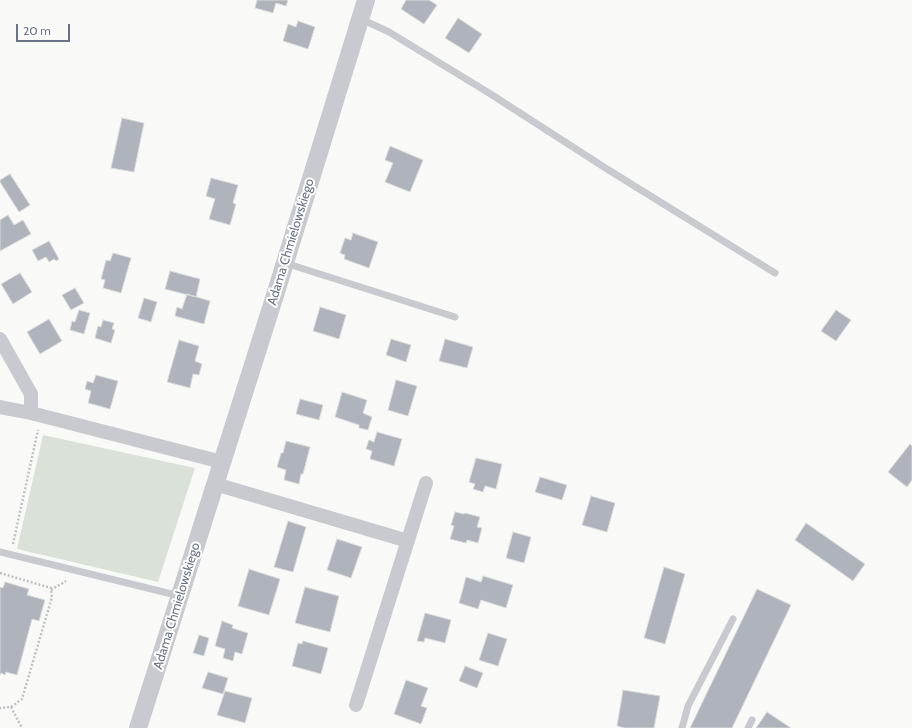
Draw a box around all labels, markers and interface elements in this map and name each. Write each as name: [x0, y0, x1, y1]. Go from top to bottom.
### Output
scale bar: [18, 16, 72, 42]
text: 20 m: [23, 23, 51, 38]
street label: Adama Chmielowskiego: [264, 177, 318, 307]
street label: Adama Chmielowskiego: [150, 541, 204, 671]

